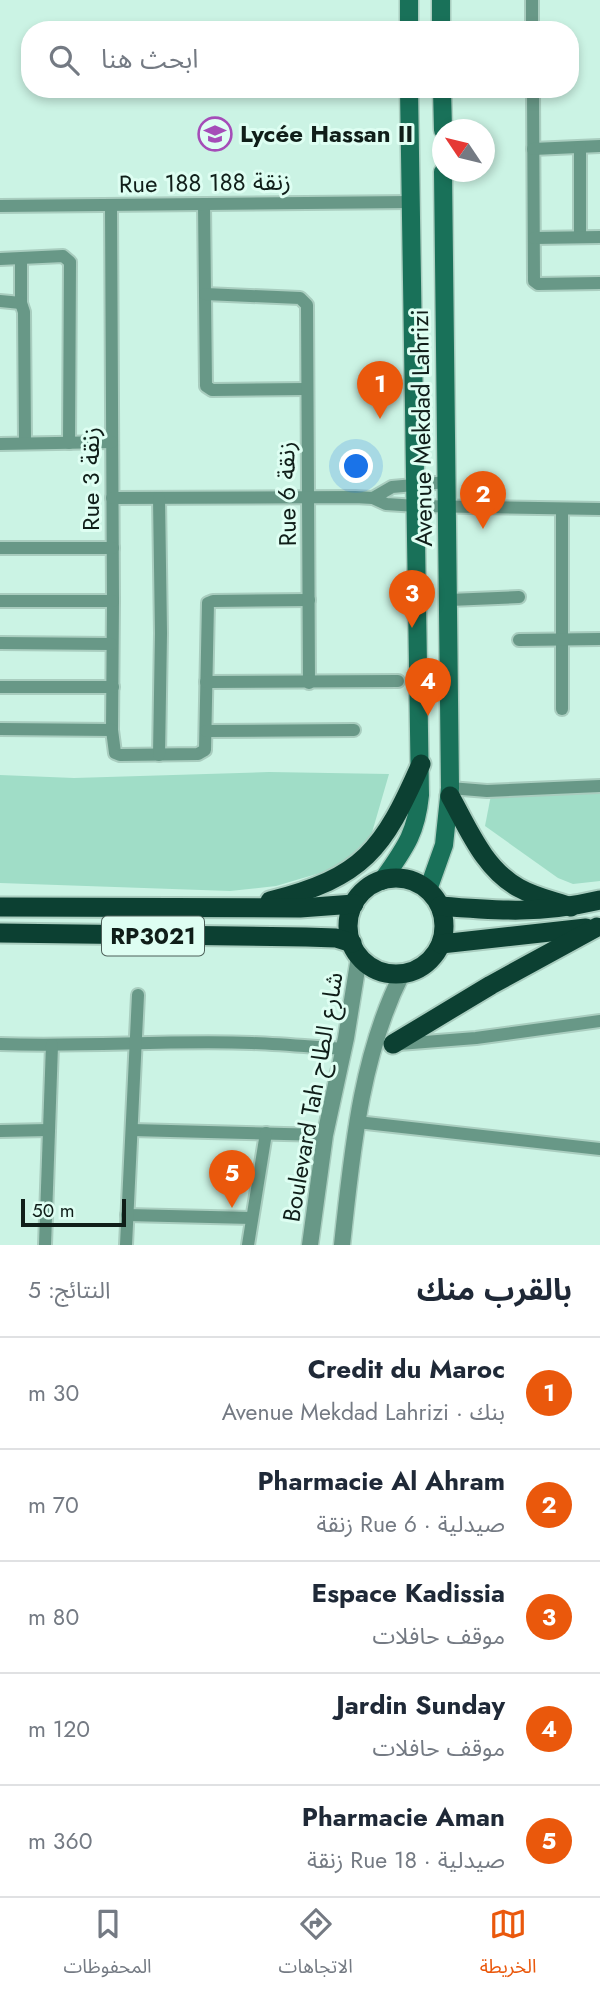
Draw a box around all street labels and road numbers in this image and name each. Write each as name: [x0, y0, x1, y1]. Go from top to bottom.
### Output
street label: Rue 188 زنقة 188: [119, 164, 291, 201]
street label: Avenue Mekdad Lahrizi: [402, 309, 441, 547]
street label: Rue 3 زنقة: [73, 427, 108, 531]
street label: Rue 6 زنقة: [268, 441, 305, 547]
road number: RP3021: [102, 917, 204, 956]
street label: Boulevard Tah شارع الطاح: [273, 969, 352, 1225]

